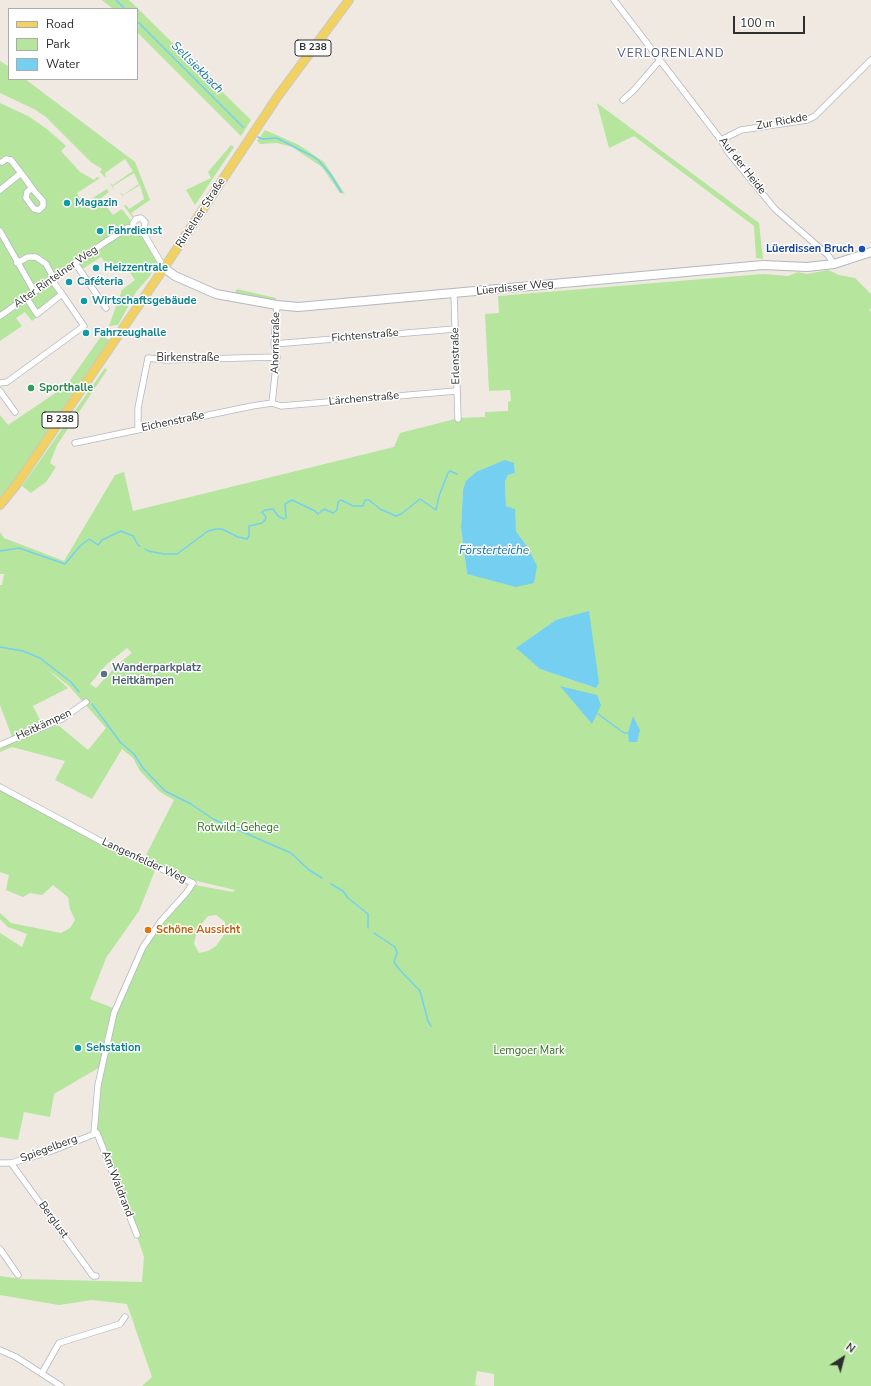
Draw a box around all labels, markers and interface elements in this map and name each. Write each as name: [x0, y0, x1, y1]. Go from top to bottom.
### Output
legend: [8, 8, 138, 80]
scale bar: [735, 8, 807, 34]
text: 100 m: [740, 15, 775, 31]
text: Road: [46, 16, 74, 32]
text: Park: [46, 36, 70, 52]
water label: Sellsiekbach: [168, 39, 226, 97]
road number: B 238: [295, 40, 331, 56]
district label: VERLORENLAND: [617, 47, 725, 61]
text: Water: [46, 56, 80, 72]
street label: Zur Rickde: [755, 111, 809, 133]
street label: Auf der Heide: [716, 135, 768, 197]
street label: Rintelner Straße: [173, 176, 229, 250]
place label: Magazin: [75, 196, 118, 210]
marker: Magazin: [62, 198, 72, 208]
place label: Fahrdienst: [108, 224, 162, 238]
marker: Fahrdienst: [95, 226, 105, 236]
place label: Lüerdissen Bruch: [766, 242, 854, 256]
street label: Alter Rintelner Weg: [12, 243, 100, 311]
marker: Lüerdissen Bruch: [857, 244, 867, 254]
place label: Heizzentrale: [104, 261, 168, 275]
marker: Heizzentrale: [91, 263, 101, 273]
place label: Caféteria: [77, 275, 123, 289]
marker: Caféteria: [64, 277, 74, 287]
street label: Lüerdisser Weg: [476, 277, 554, 299]
place label: Wirtschaftsgebäude: [92, 294, 196, 308]
marker: Wirtschaftsgebäude: [79, 296, 89, 306]
street label: Ahornstraße: [269, 312, 283, 374]
place label: Fahrzeughalle: [94, 326, 166, 340]
street label: Fichtenstraße: [331, 326, 399, 346]
street label: Erlenstraße: [449, 327, 463, 385]
marker: Fahrzeughalle: [81, 328, 91, 338]
street label: Birkenstraße: [157, 351, 219, 365]
place label: Sporthalle: [39, 381, 93, 395]
marker: Sporthalle: [26, 383, 36, 393]
street label: Lärchenstraße: [328, 389, 400, 409]
street label: Eichenstraße: [140, 409, 206, 435]
road number: B 238: [42, 412, 78, 428]
water label: Försterteiche: [459, 544, 529, 558]
place label: Wanderparkplatz Heitkämpen: [112, 661, 201, 687]
marker: Wanderparkplatz Heitkämpen: [99, 669, 109, 679]
street label: Heitkämpen: [14, 706, 74, 744]
park label: Rotwild-Gehege: [197, 821, 279, 835]
street label: Langenfelder Weg: [100, 836, 188, 886]
place label: Schöne Aussicht: [156, 923, 240, 937]
marker: Schöne Aussicht: [143, 925, 153, 935]
place label: Sehstation: [86, 1041, 141, 1055]
marker: Sehstation: [73, 1043, 83, 1053]
park label: Lemgoer Mark: [493, 1044, 565, 1058]
street label: Spiegelberg: [19, 1133, 79, 1165]
street label: Am Waldrand: [98, 1149, 136, 1219]
street label: Berglust: [35, 1199, 71, 1241]
north arrow: [823, 1338, 863, 1378]
text: N: [843, 1339, 858, 1356]

